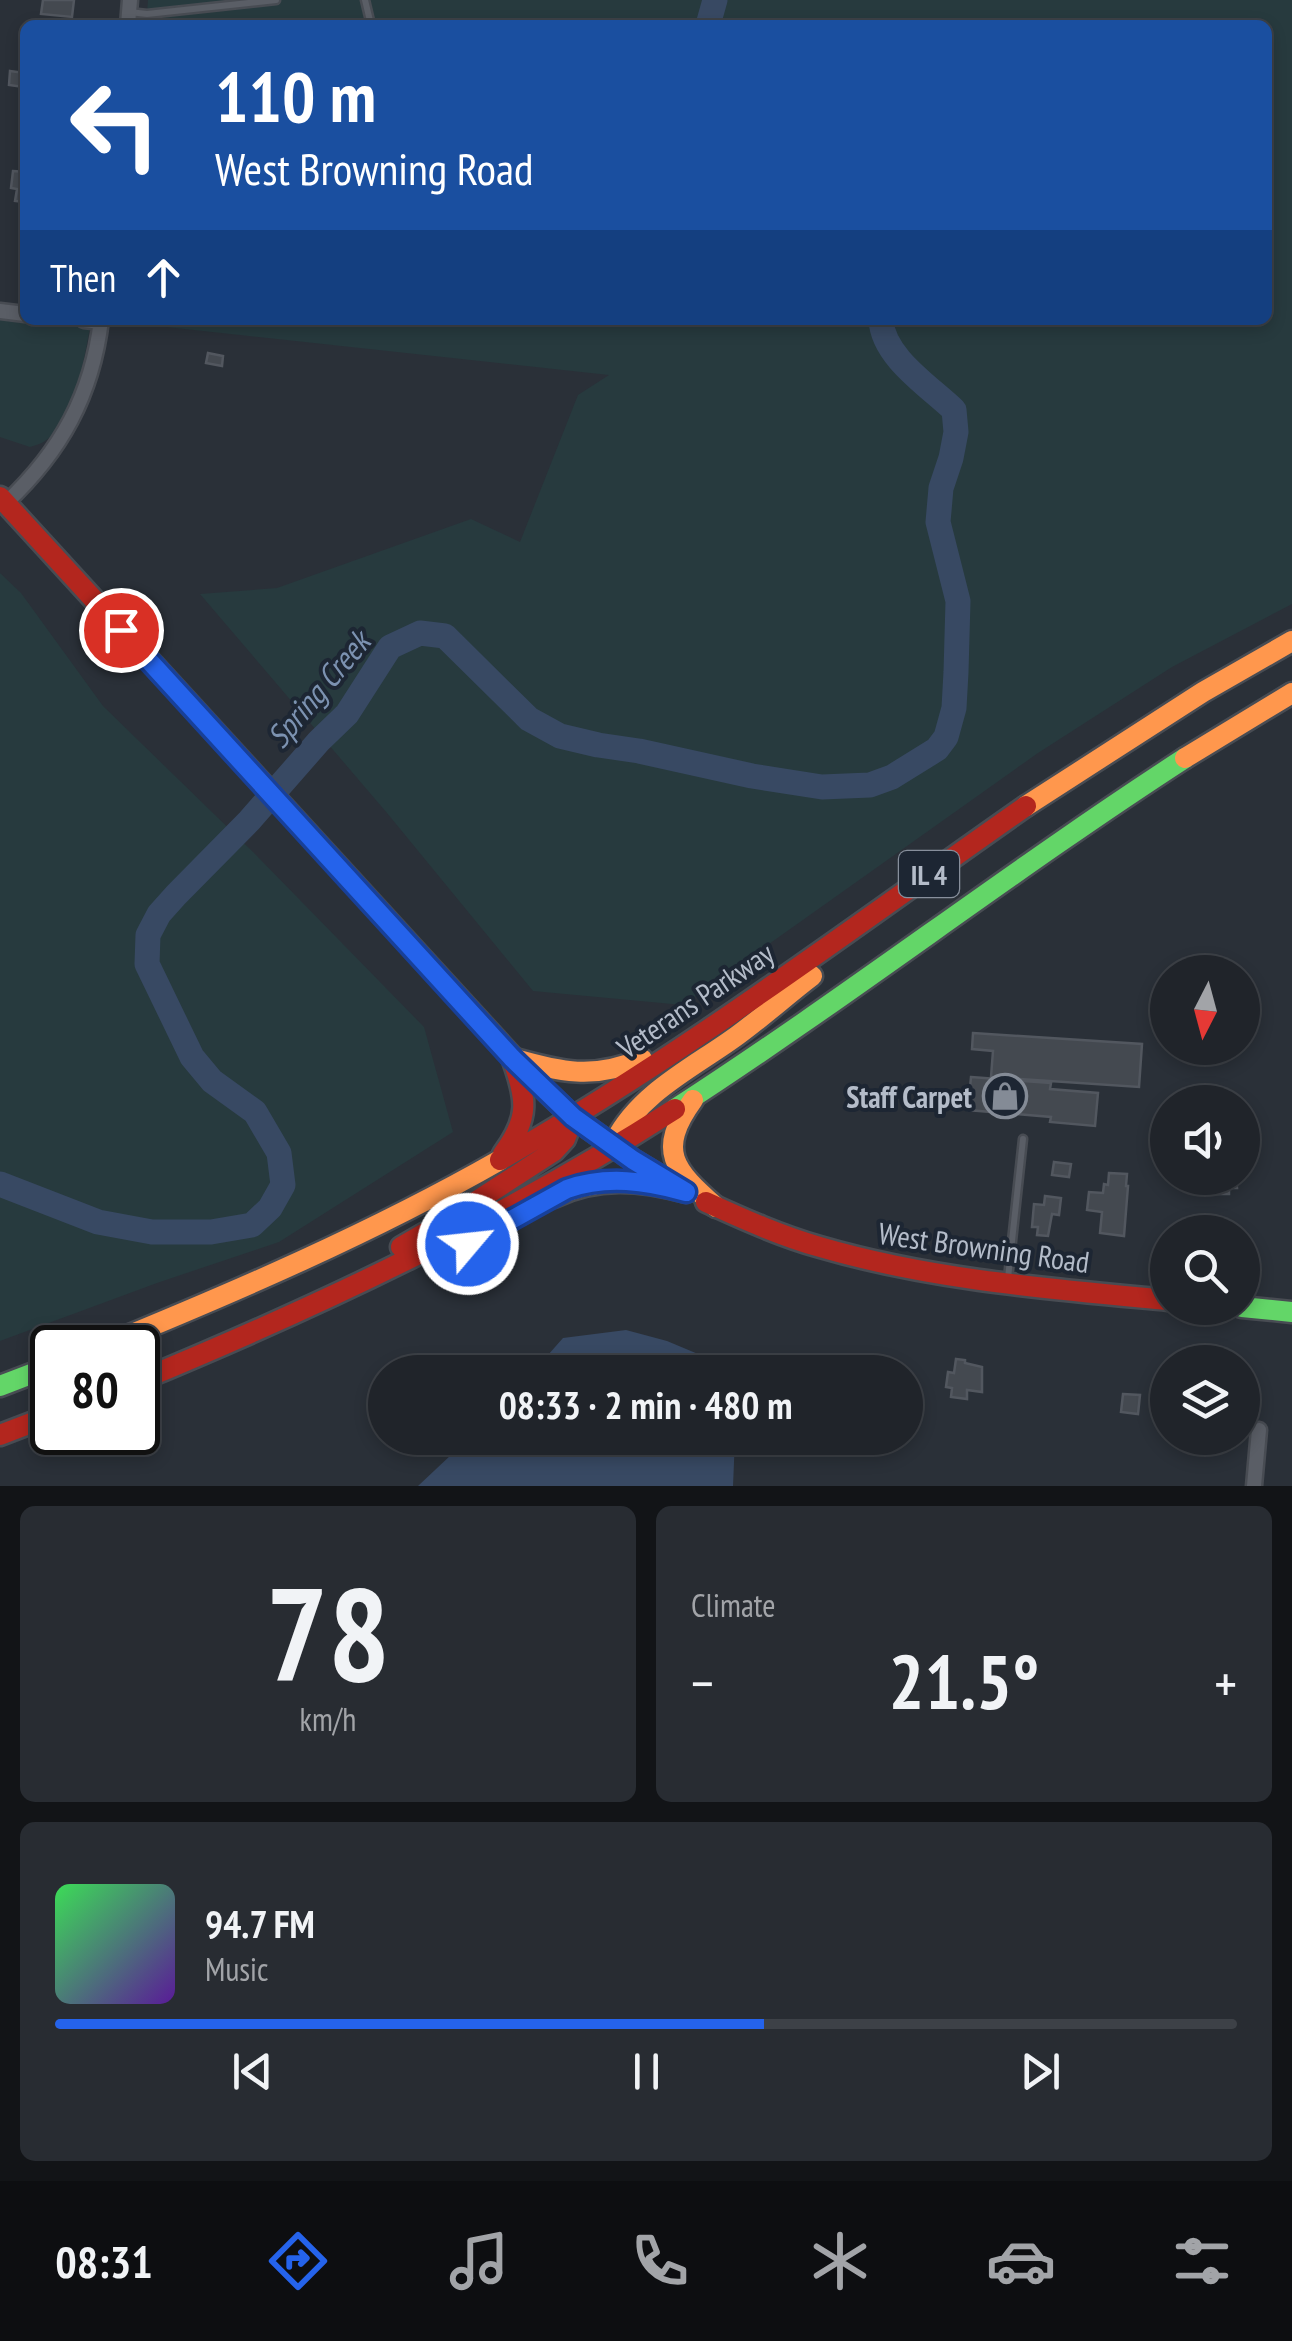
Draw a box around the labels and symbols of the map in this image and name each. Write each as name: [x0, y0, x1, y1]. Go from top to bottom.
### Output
pin: [79, 588, 164, 673]
water label: Spring Creek: [257, 619, 381, 756]
road number: IL 4: [899, 851, 959, 897]
street label: Veterans Parkway: [608, 933, 781, 1067]
north arrow: [1150, 955, 1260, 1065]
shop icon: Staff Carpet: [982, 1073, 1028, 1119]
place label: Staff Carpet: [846, 1077, 972, 1116]
position arrow: [416, 1192, 520, 1296]
street label: West Browning Road: [876, 1213, 1092, 1281]
speed limit sign: 80: [30, 1325, 160, 1455]

